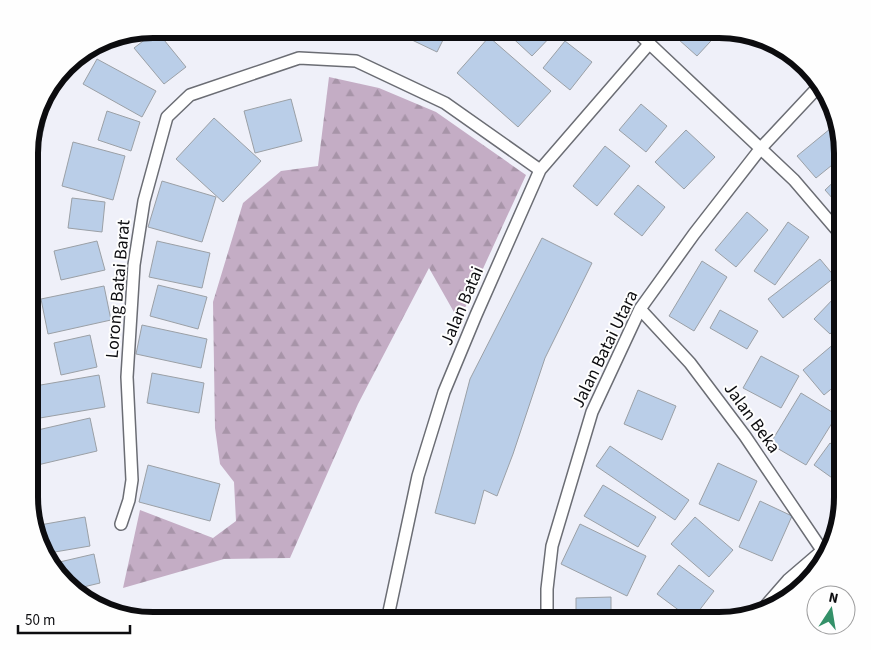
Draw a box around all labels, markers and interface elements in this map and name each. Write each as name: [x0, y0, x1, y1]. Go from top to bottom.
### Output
street label: Lorong Batai Barat: [99, 219, 137, 359]
street label: Jalan Batai: [434, 263, 490, 349]
street label: Jalan Batai Utara: [566, 286, 644, 412]
street label: Jalan Beka: [718, 377, 786, 459]
north arrow: [806, 585, 856, 635]
text: N: [827, 588, 840, 609]
scale bar: [18, 602, 130, 634]
text: 50 m: [25, 610, 55, 631]

